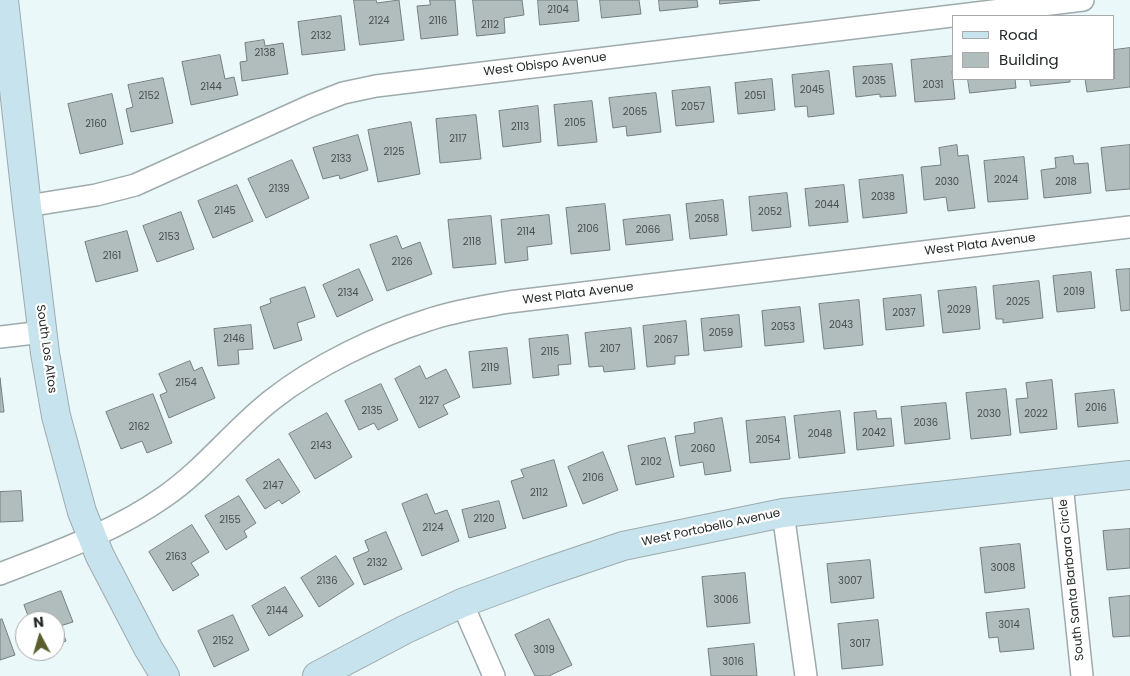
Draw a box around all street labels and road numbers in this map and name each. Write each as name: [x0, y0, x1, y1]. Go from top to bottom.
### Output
street label: West Obispo Avenue: [483, 50, 607, 80]
street label: West Plata Avenue: [924, 231, 1036, 259]
street label: West Plata Avenue: [522, 280, 634, 308]
street label: South Los Altos: [33, 304, 59, 394]
street label: South Santa Barbara Circle: [1056, 498, 1088, 662]
street label: West Portobello Avenue: [640, 506, 782, 550]

